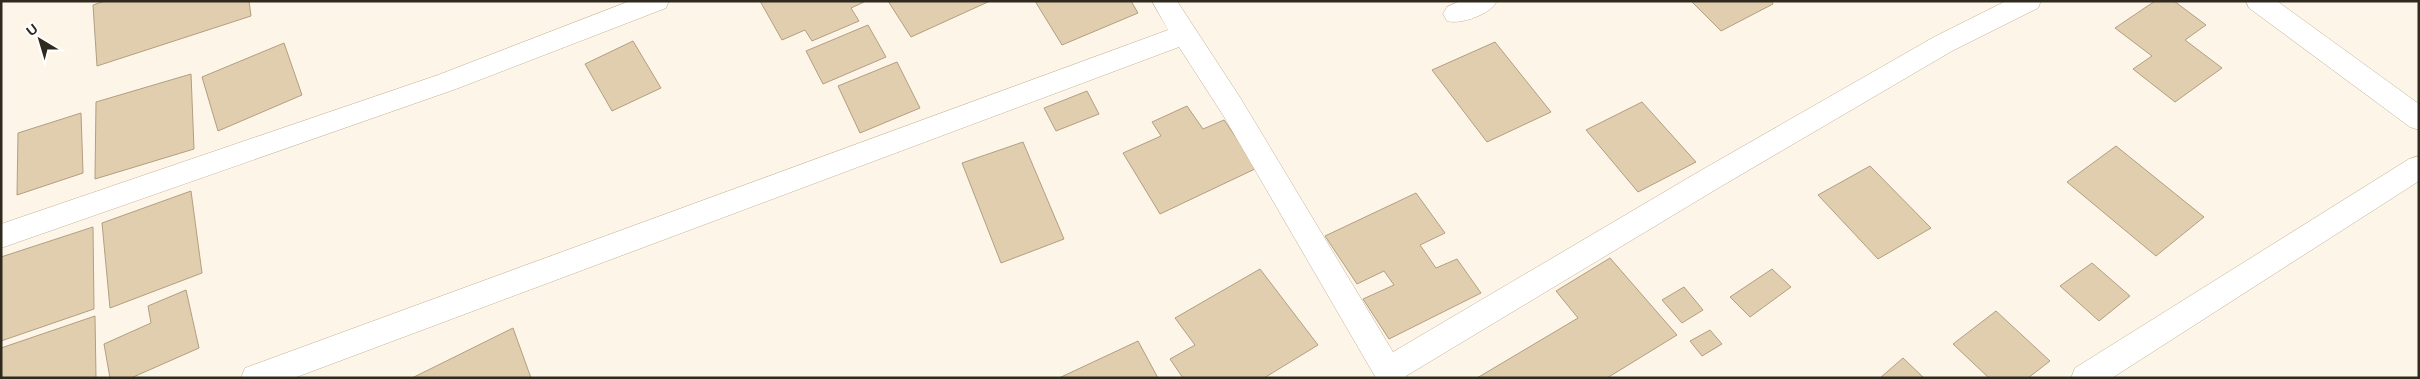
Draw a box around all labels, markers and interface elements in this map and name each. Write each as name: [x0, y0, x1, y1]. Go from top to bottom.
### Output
north arrow: [15, 15, 65, 65]
text: U: [23, 20, 41, 39]

